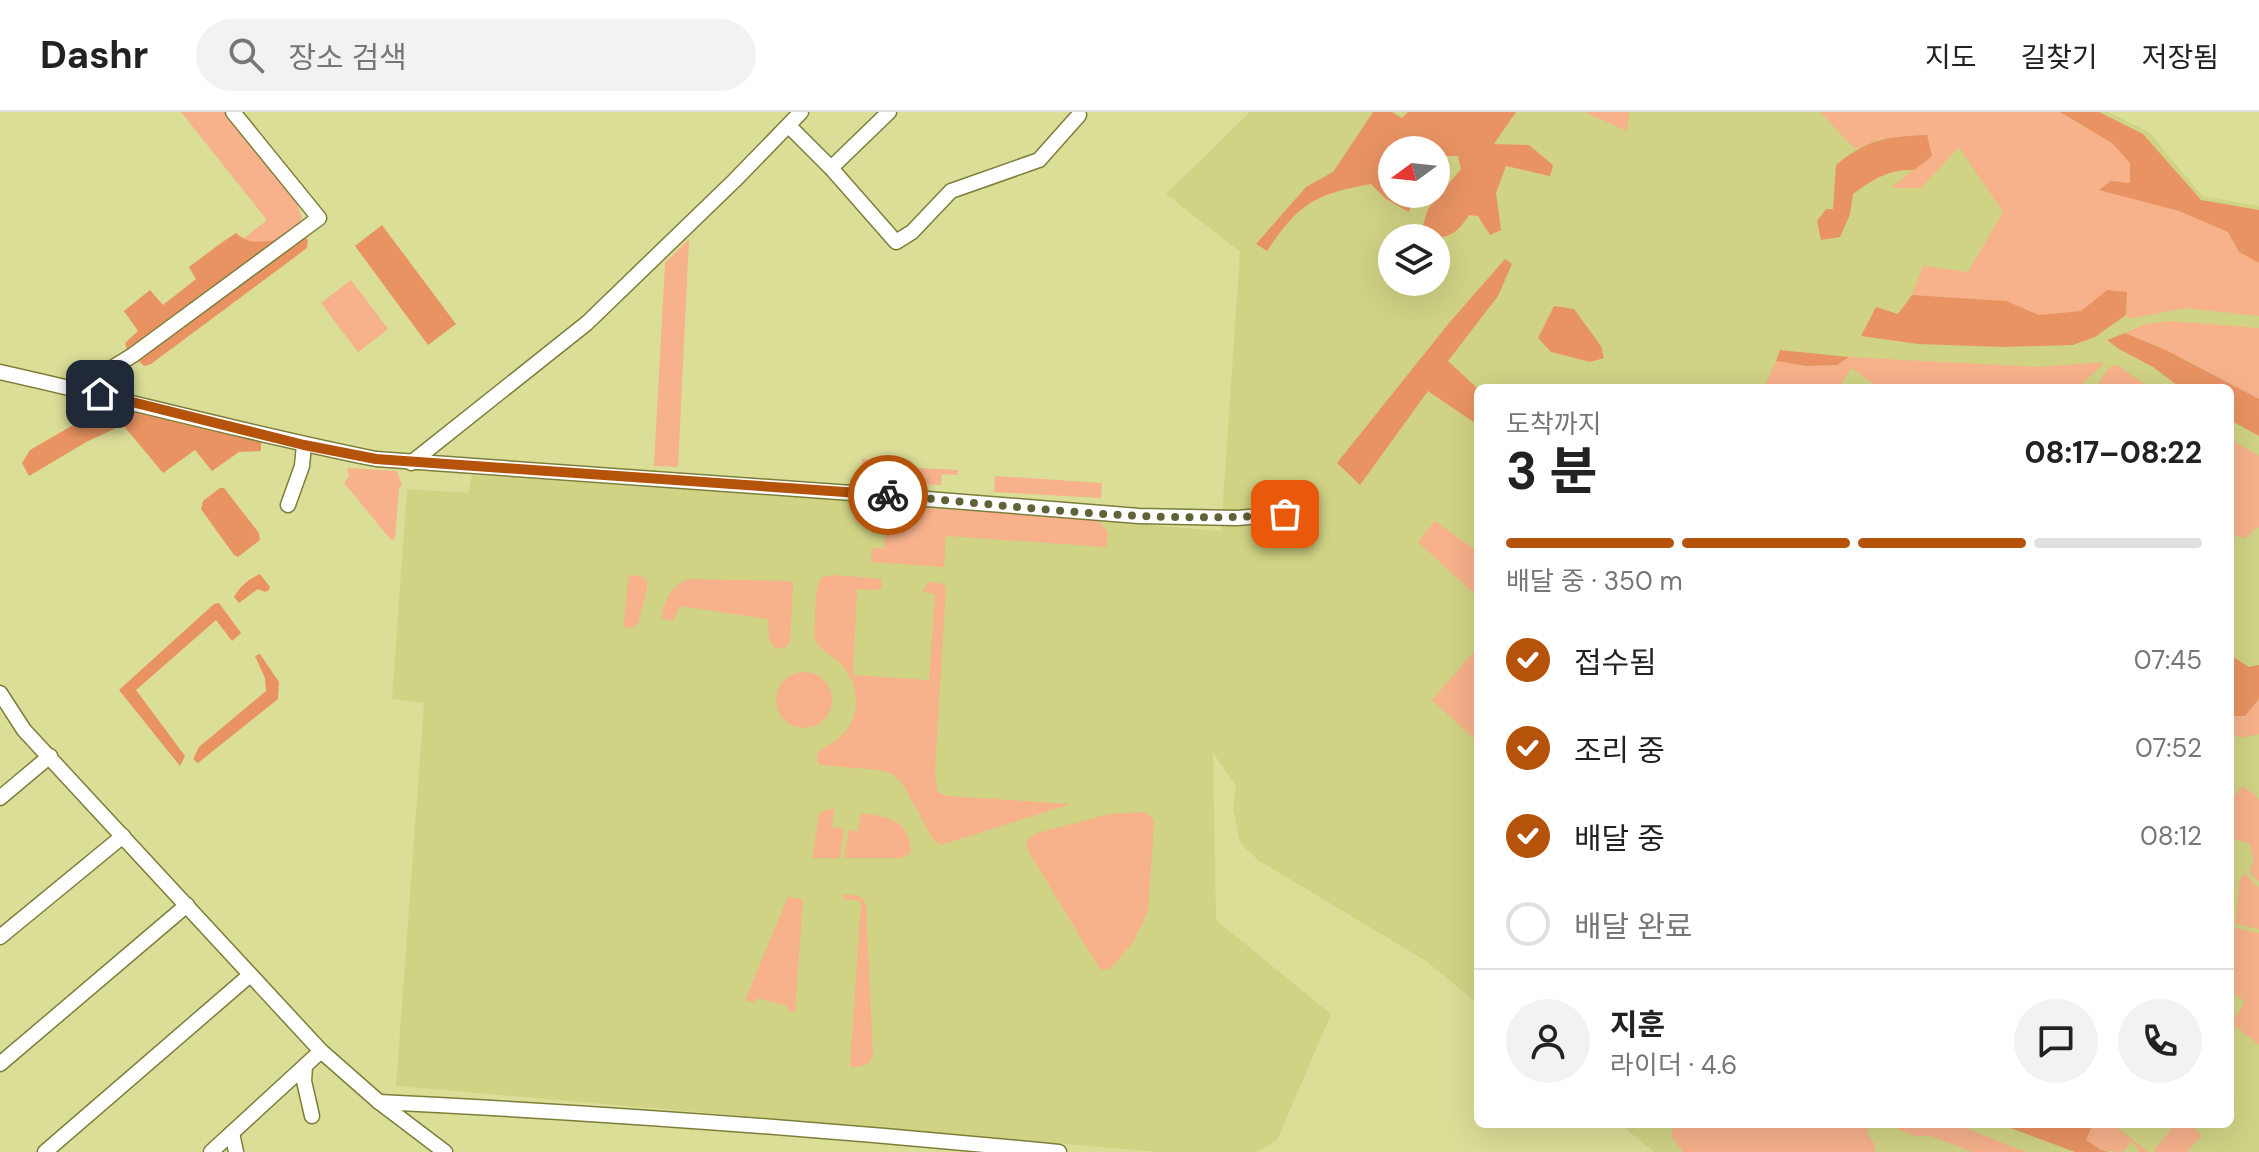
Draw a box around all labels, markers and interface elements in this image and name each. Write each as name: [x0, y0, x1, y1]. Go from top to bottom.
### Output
search box: [196, 19, 756, 91]
text: Dashr: [40, 30, 148, 80]
icon: search: [224, 33, 268, 77]
text: 장소 검색: [288, 38, 407, 77]
text: 지도: [1925, 39, 1976, 76]
text: 길찾기: [2020, 39, 2098, 76]
text: 저장됨: [2142, 39, 2219, 76]
north arrow: [1378, 136, 1450, 208]
map controls: [1378, 136, 1450, 296]
button: layers: [1378, 224, 1450, 296]
pin: [66, 360, 134, 428]
icon: home: [78, 372, 122, 416]
text: 도착까지: [1506, 407, 1602, 441]
text: 08:17–08:22: [2024, 433, 2202, 472]
text: 3 분: [1506, 437, 1597, 505]
courier: [848, 455, 928, 535]
icon: bike: [866, 473, 910, 517]
pin: [1251, 480, 1319, 548]
icon: bag: [1263, 492, 1307, 536]
text: 배달 중 · 350 m: [1506, 564, 1683, 598]
icon: check: [1506, 638, 1550, 682]
text: 접수됨: [1574, 643, 1657, 682]
text: 07:45: [2134, 643, 2202, 677]
icon: check: [1506, 726, 1550, 770]
text: 조리 중: [1574, 731, 1665, 770]
text: 07:52: [2135, 731, 2202, 765]
icon: check: [1506, 814, 1550, 858]
text: 배달 중: [1574, 819, 1665, 858]
text: 08:12: [2140, 819, 2202, 853]
text: 배달 완료: [1574, 907, 1692, 946]
button: person: [1506, 999, 1590, 1083]
button: chat: [2014, 999, 2098, 1083]
button: phone: [2118, 999, 2202, 1083]
text: 지훈: [1610, 1005, 1665, 1044]
text: 라이더 · 4.6: [1610, 1048, 1737, 1082]

